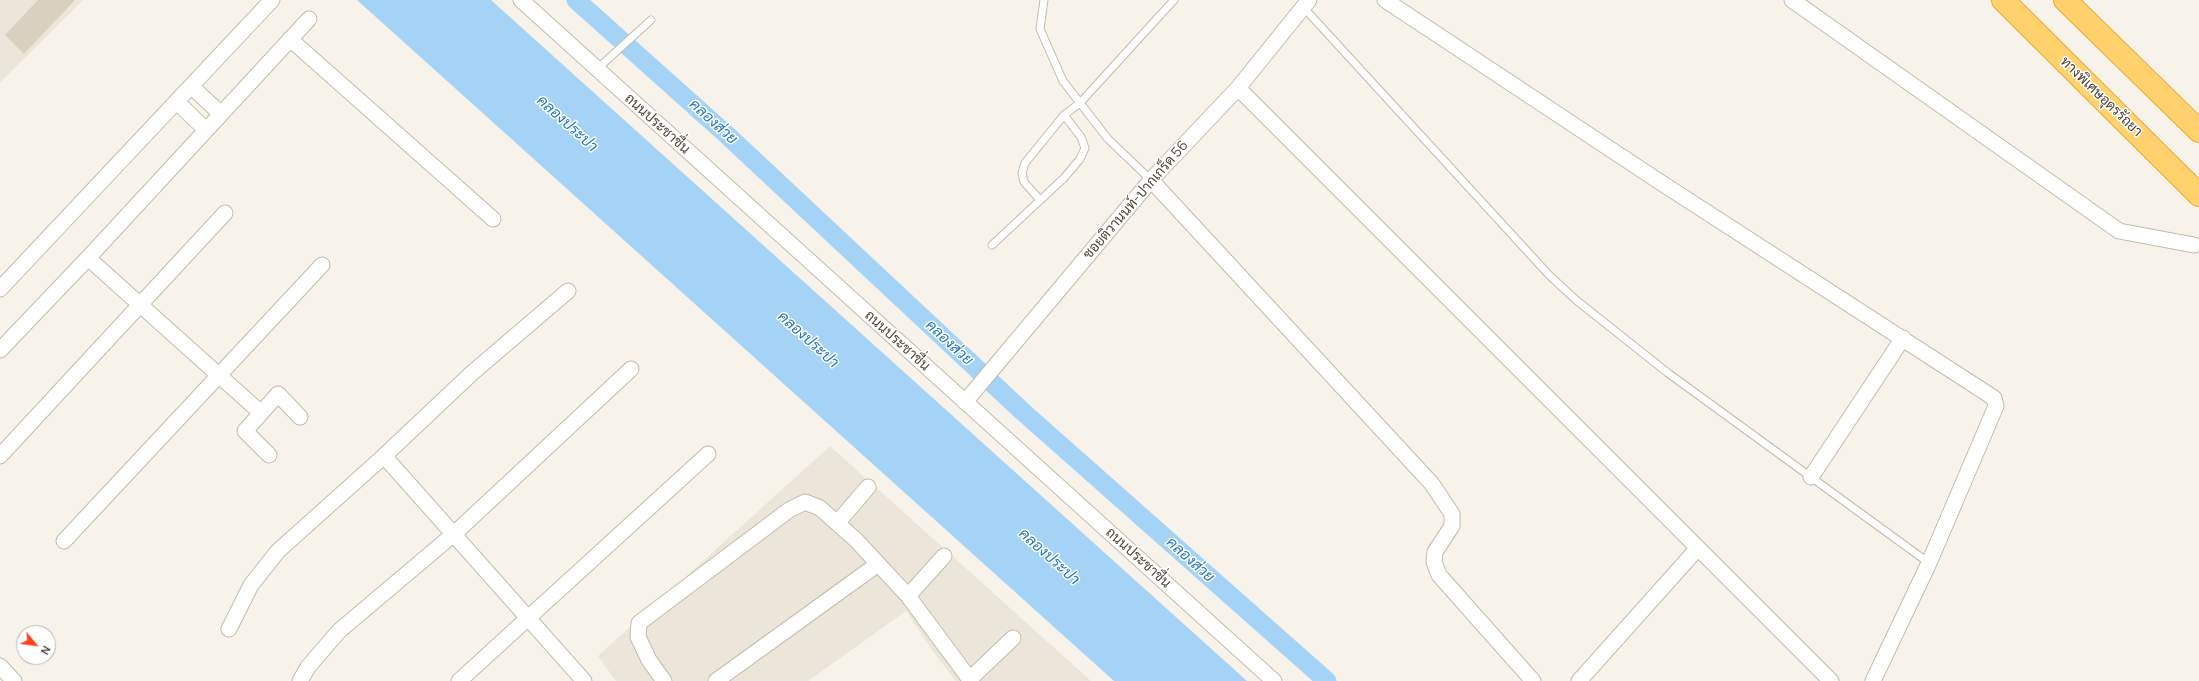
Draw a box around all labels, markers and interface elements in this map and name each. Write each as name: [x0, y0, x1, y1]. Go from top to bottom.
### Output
street label: ทางพิเศษอุดรรัถยา: [2056, 54, 2146, 140]
street label: ถนนประชาชื่น: [621, 90, 693, 158]
water label: คลองประปา: [533, 92, 601, 156]
water label: คลองส่วย: [685, 96, 741, 148]
street label: ซอยติวานนท์-ปากเกร็ด 56: [1080, 137, 1192, 263]
street label: ถนนประชาชื่น: [861, 307, 933, 375]
water label: คลองประปา: [774, 308, 842, 372]
water label: คลองส่วย: [922, 317, 976, 369]
street label: ถนนประชาชื่น: [1102, 524, 1174, 592]
water label: คลองประปา: [1015, 525, 1083, 589]
water label: คลองส่วย: [1162, 534, 1218, 586]
north arrow: [16, 625, 56, 665]
text: N: [38, 643, 55, 658]

